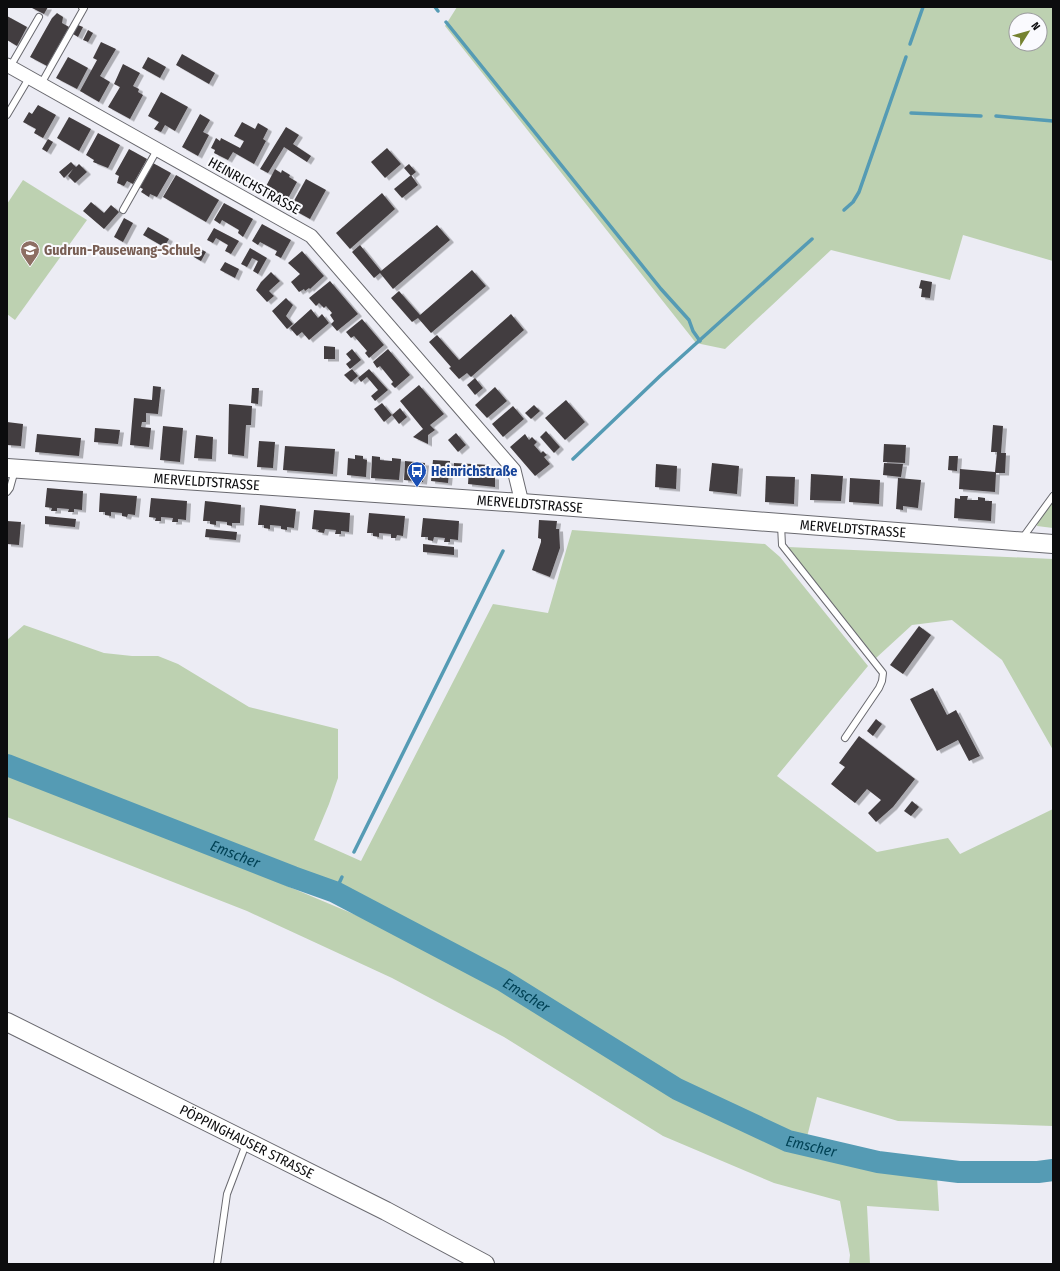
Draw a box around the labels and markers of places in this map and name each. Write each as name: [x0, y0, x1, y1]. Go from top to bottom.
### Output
school or university icon: Gudrun-Pausewang-Schule: [19, 239, 41, 267]
place label: Gudrun-Pausewang-Schule: [44, 242, 201, 259]
bus stop icon: Heinrichstraße: [406, 460, 428, 488]
place label: Heinrichstraße: [431, 463, 517, 480]

